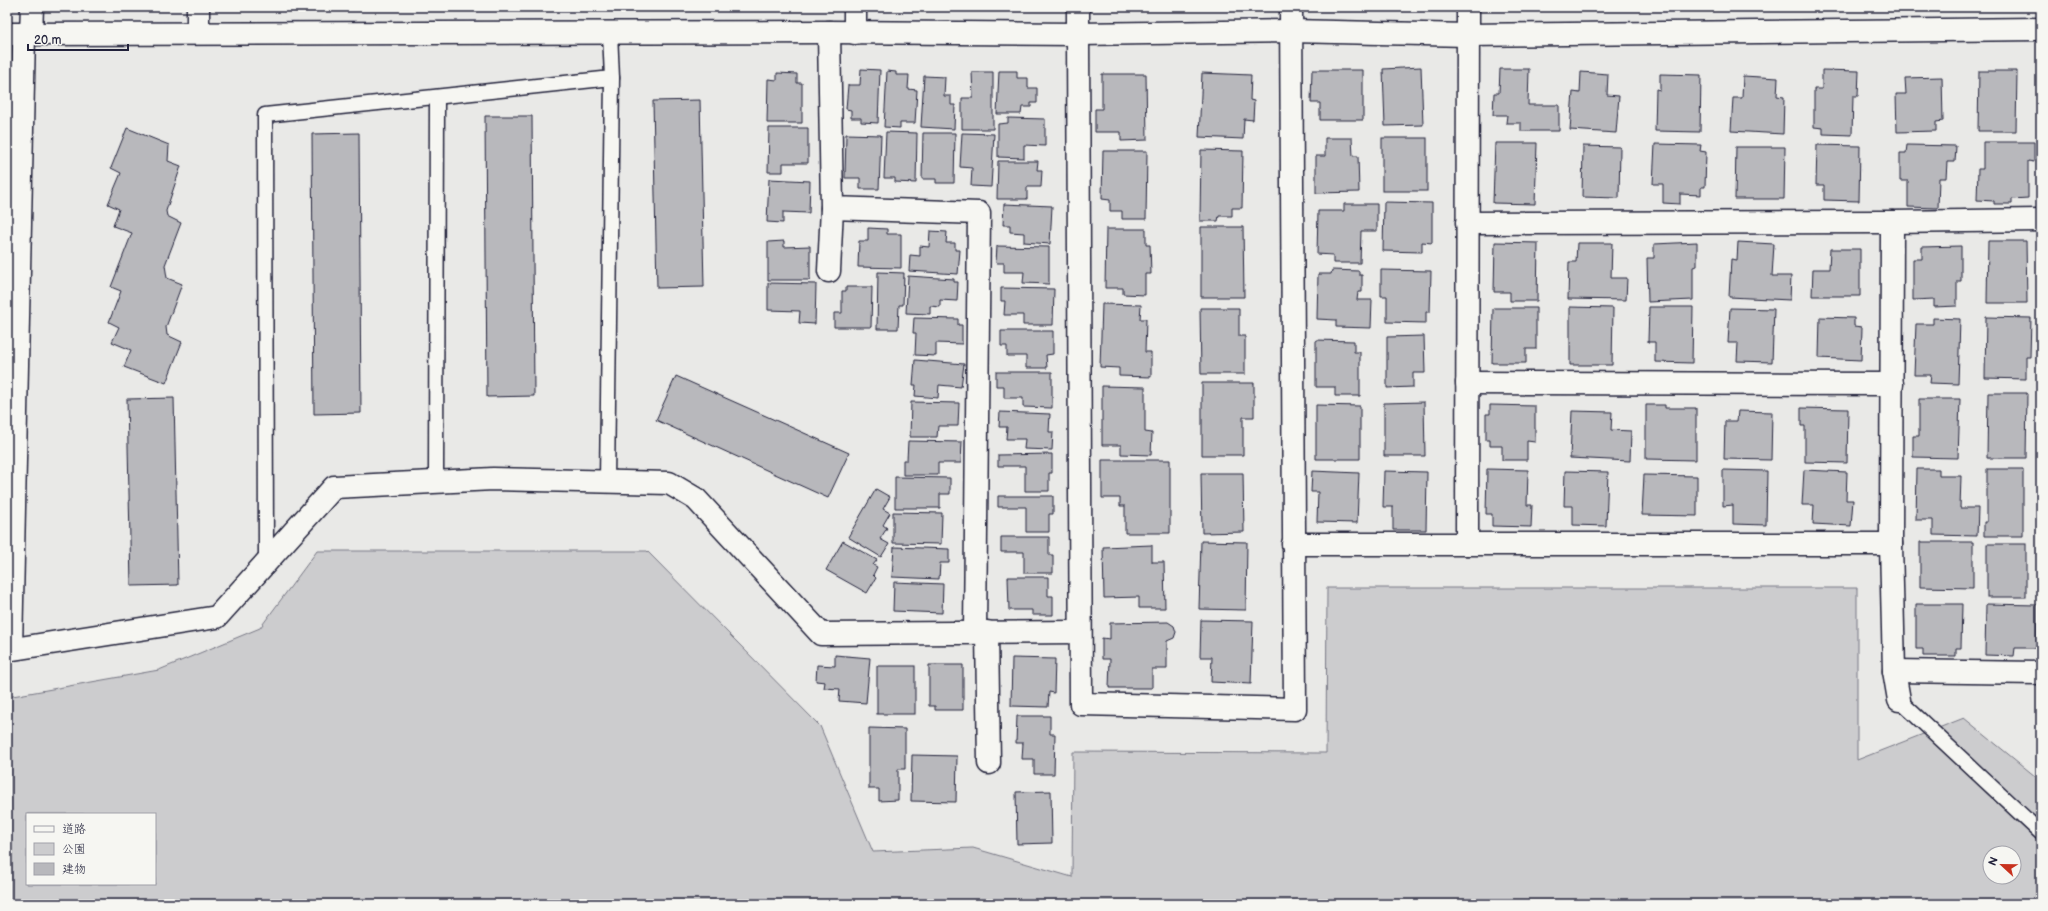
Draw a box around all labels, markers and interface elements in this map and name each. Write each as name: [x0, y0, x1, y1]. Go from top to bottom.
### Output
scale bar: [28, 26, 128, 52]
text: 20 m: [34, 33, 61, 48]
legend: [26, 813, 156, 885]
text: 道路: [62, 822, 86, 837]
text: 公園: [62, 842, 86, 857]
north arrow: [1982, 845, 2022, 885]
text: N: [1986, 855, 2001, 868]
text: 建物: [62, 862, 86, 877]

